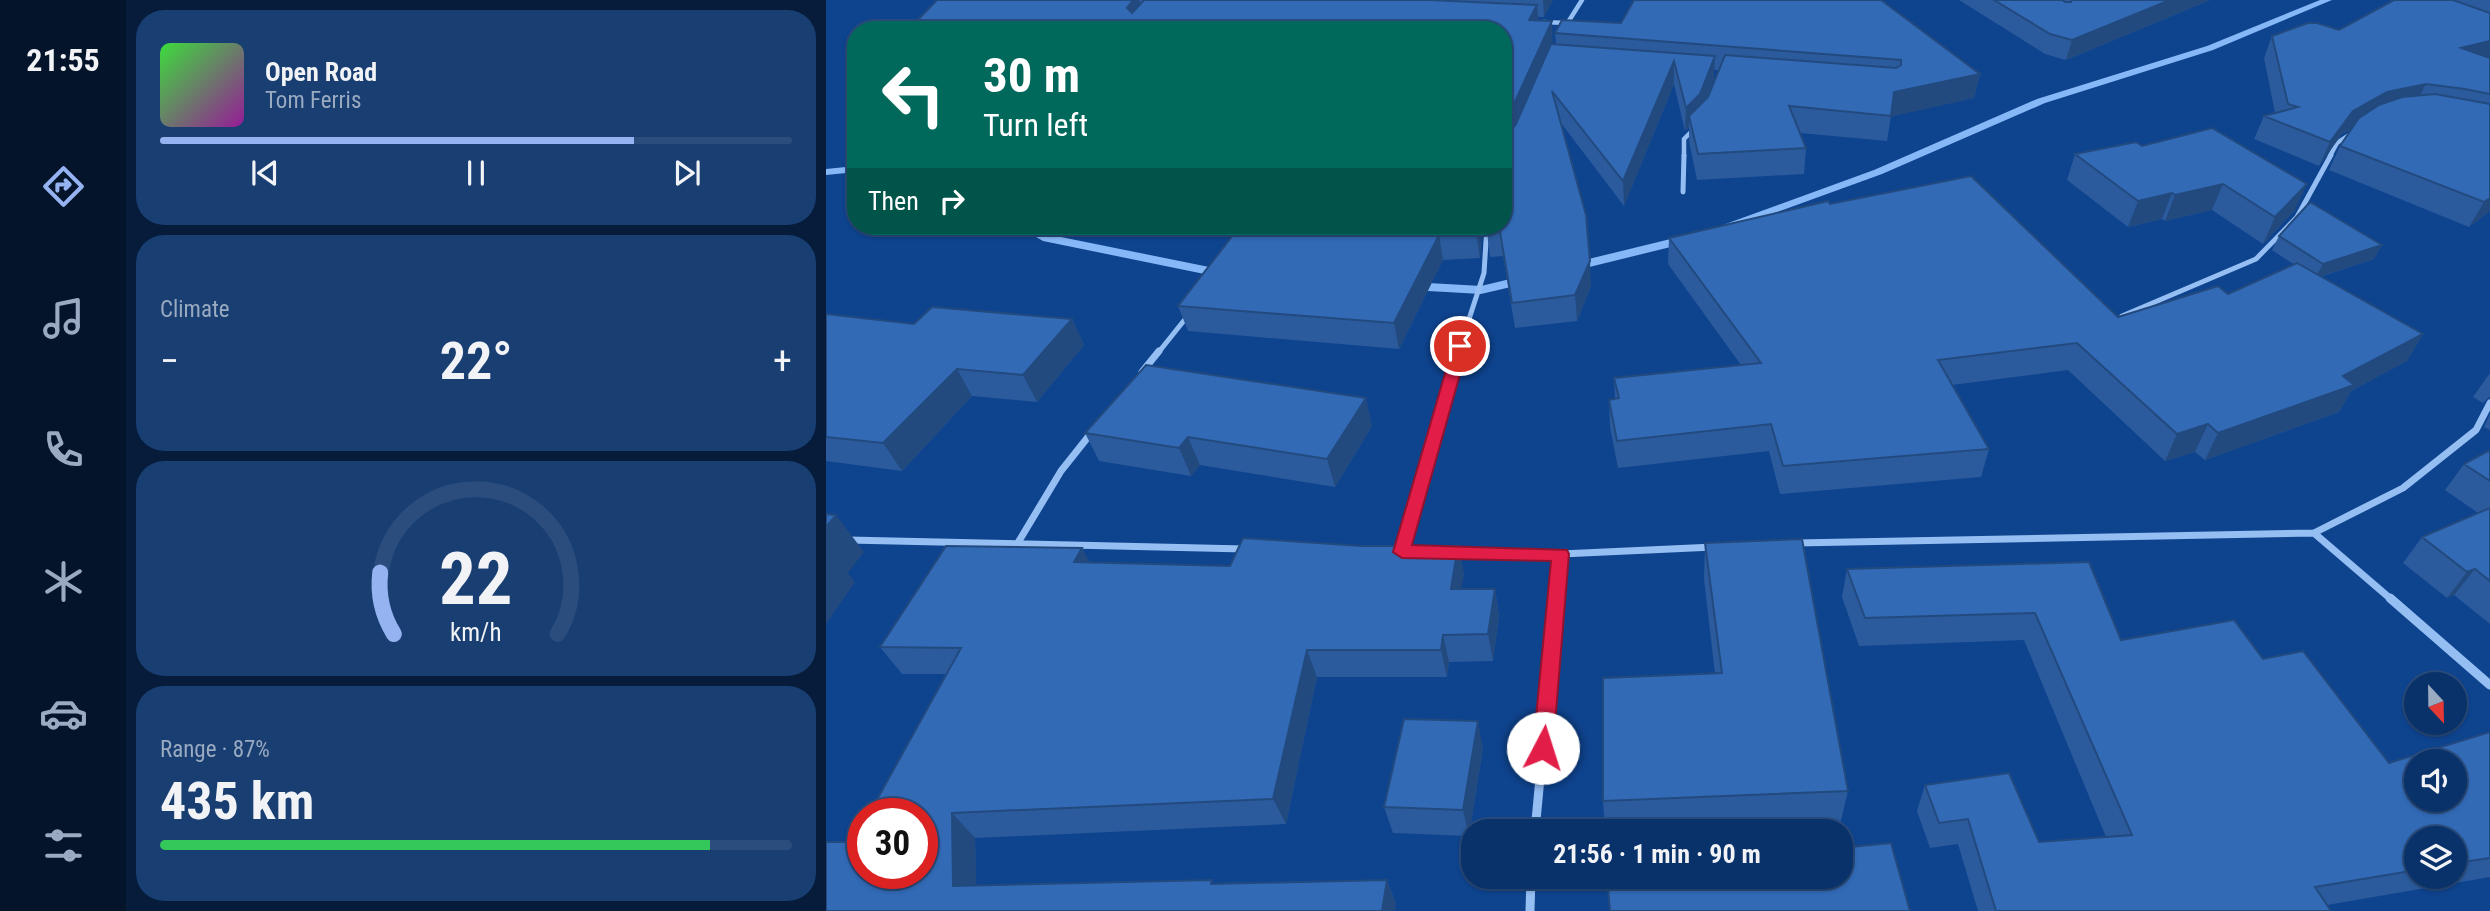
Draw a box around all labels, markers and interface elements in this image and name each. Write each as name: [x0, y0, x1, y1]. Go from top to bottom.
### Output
text: 21:55: [26, 41, 100, 79]
text: 30 m: [983, 47, 1080, 104]
icon: left: [868, 49, 959, 140]
text: Open Road: [265, 57, 377, 87]
text: Tom Ferris: [265, 87, 361, 114]
text: Turn left: [983, 106, 1088, 144]
icon: previous: [246, 154, 284, 192]
icon: pause: [457, 154, 495, 192]
icon: next: [668, 154, 706, 192]
icon: directions: [39, 162, 88, 211]
icon: right: [933, 182, 971, 220]
text: Then: [868, 186, 919, 216]
icon: music: [39, 294, 88, 343]
text: Climate: [160, 296, 230, 323]
pin: [1430, 316, 1490, 376]
icon: arrive: [1441, 327, 1479, 365]
text: 22°: [440, 331, 512, 392]
text: −: [160, 339, 179, 383]
text: +: [773, 339, 792, 383]
icon: phone: [39, 425, 88, 474]
text: 22: [439, 537, 513, 623]
icon: climate: [39, 557, 88, 606]
text: km/h: [450, 618, 502, 647]
north arrow: [2404, 672, 2468, 735]
map controls: [2404, 672, 2467, 889]
icon: car: [39, 689, 88, 738]
position arrow: [1506, 711, 1580, 785]
text: Range · 87%: [160, 736, 270, 763]
button: sound: [2404, 749, 2467, 812]
text: 435 km: [160, 771, 314, 832]
speed limit sign: 30: [847, 798, 938, 889]
icon: filters: [39, 821, 88, 870]
button: layers: [2404, 826, 2467, 889]
text: 21:56 · 1 min · 90 m: [1553, 839, 1761, 869]

